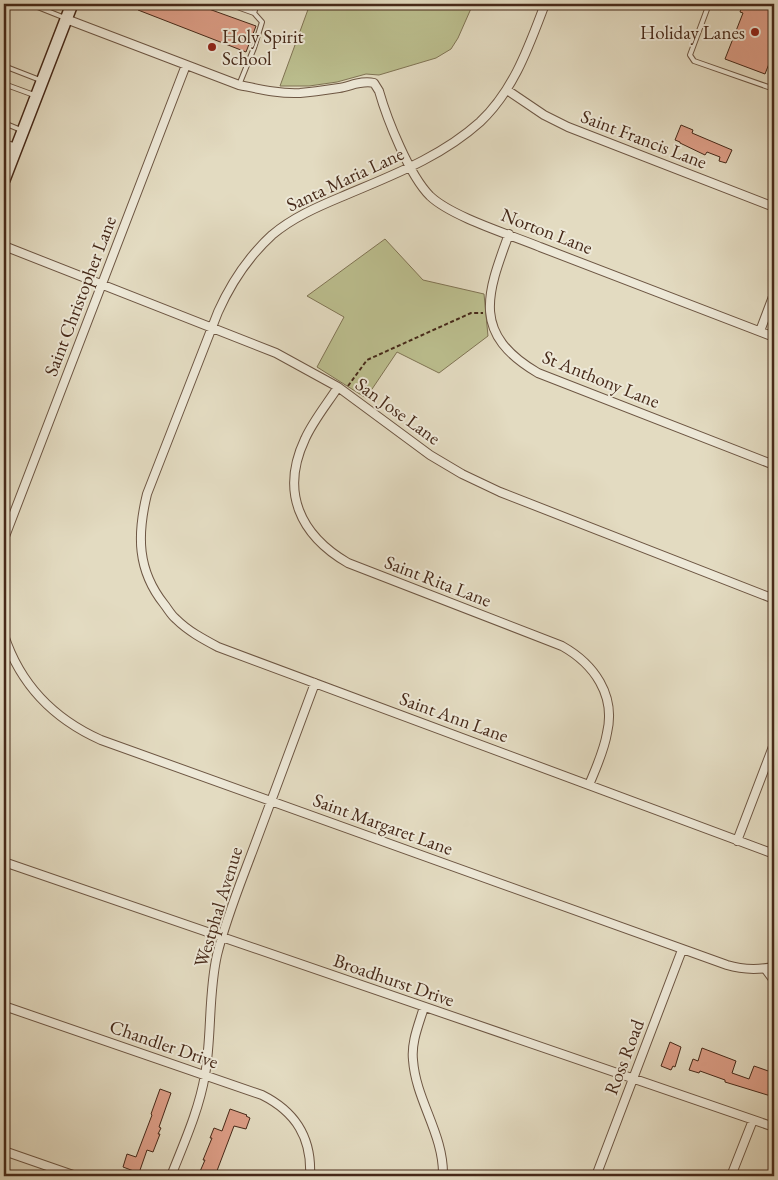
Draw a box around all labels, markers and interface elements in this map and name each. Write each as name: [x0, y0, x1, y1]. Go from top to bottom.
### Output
place label: Holiday Lanes: [640, 20, 745, 45]
place label: Holy Spirit School: [222, 24, 304, 71]
marker: Holiday Lanes: [749, 26, 761, 38]
marker: Holy Spirit School: [206, 41, 218, 53]
street label: Saint Francis Lane: [577, 103, 711, 175]
street label: Santa Maria Lane: [282, 141, 408, 217]
street label: Norton Lane: [498, 202, 596, 260]
street label: Saint Christopher Lane: [38, 212, 122, 380]
street label: St Anthony Lane: [539, 344, 663, 414]
street label: San Jose Lane: [350, 372, 446, 450]
street label: Saint Rita Lane: [381, 549, 495, 613]
street label: Saint Ann Lane: [396, 686, 512, 748]
street label: Saint Margaret Lane: [310, 787, 456, 861]
street label: Westphal Avenue: [188, 844, 248, 970]
street label: Broadhurst Drive: [330, 948, 458, 1012]
street label: Chandler Drive: [106, 1014, 222, 1074]
street label: Ross Road: [598, 1015, 650, 1098]

